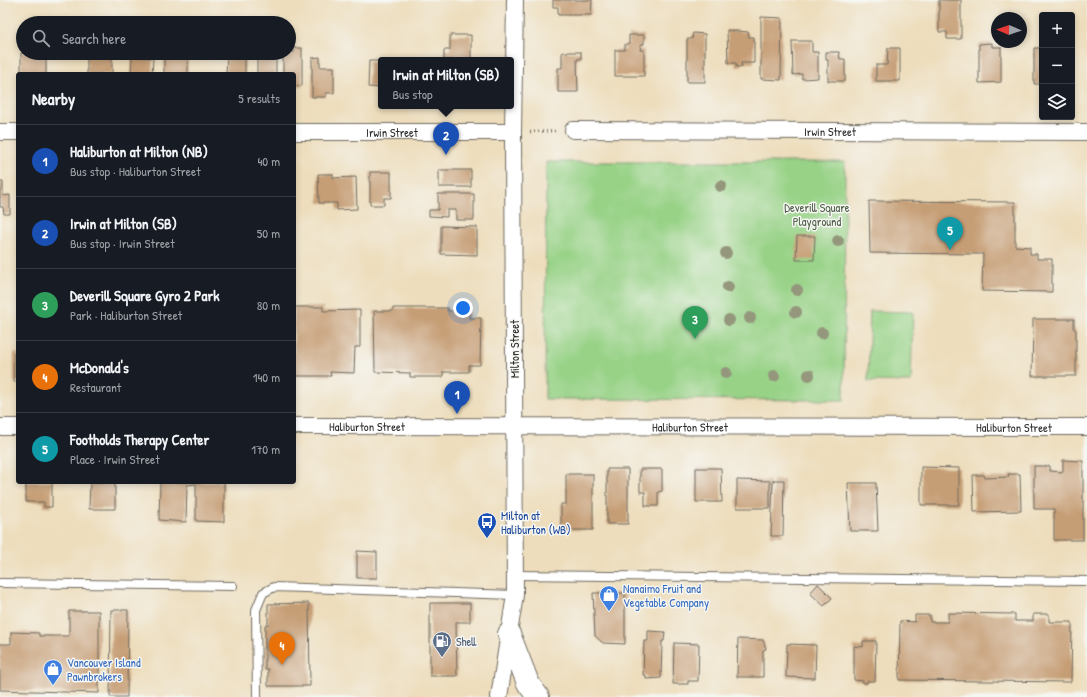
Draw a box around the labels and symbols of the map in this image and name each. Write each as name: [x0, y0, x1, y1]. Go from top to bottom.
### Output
north arrow: [991, 12, 1027, 48]
pin: 2: [433, 122, 459, 155]
street label: Irwin Street: [804, 122, 857, 140]
street label: Irwin Street: [366, 124, 419, 141]
park label: Deverill Square Playground: [784, 199, 850, 230]
pin: 5: [937, 217, 963, 250]
your location: [453, 298, 473, 318]
pin: 3: [682, 306, 708, 339]
street label: Milton Street: [506, 319, 523, 378]
pin: 1: [444, 381, 470, 414]
street label: Haliburton Street: [329, 418, 406, 435]
street label: Haliburton Street: [652, 418, 729, 435]
street label: Haliburton Street: [976, 418, 1053, 435]
place label: Milton at Haliburton (WB): [501, 507, 571, 538]
bus stop icon: Milton at Haliburton (WB): [476, 511, 498, 539]
place label: Nanaimo Fruit and Vegetable Company: [623, 580, 709, 611]
shop icon: Nanaimo Fruit and Vegetable Company: [598, 584, 620, 612]
fuel station icon: Shell: [431, 630, 453, 658]
pin: 4: [269, 632, 295, 665]
place label: Shell: [456, 633, 477, 650]
place label: Vancouver Island Pawnbrokers: [67, 654, 141, 685]
shop icon: Vancouver Island Pawnbrokers: [42, 658, 64, 686]

